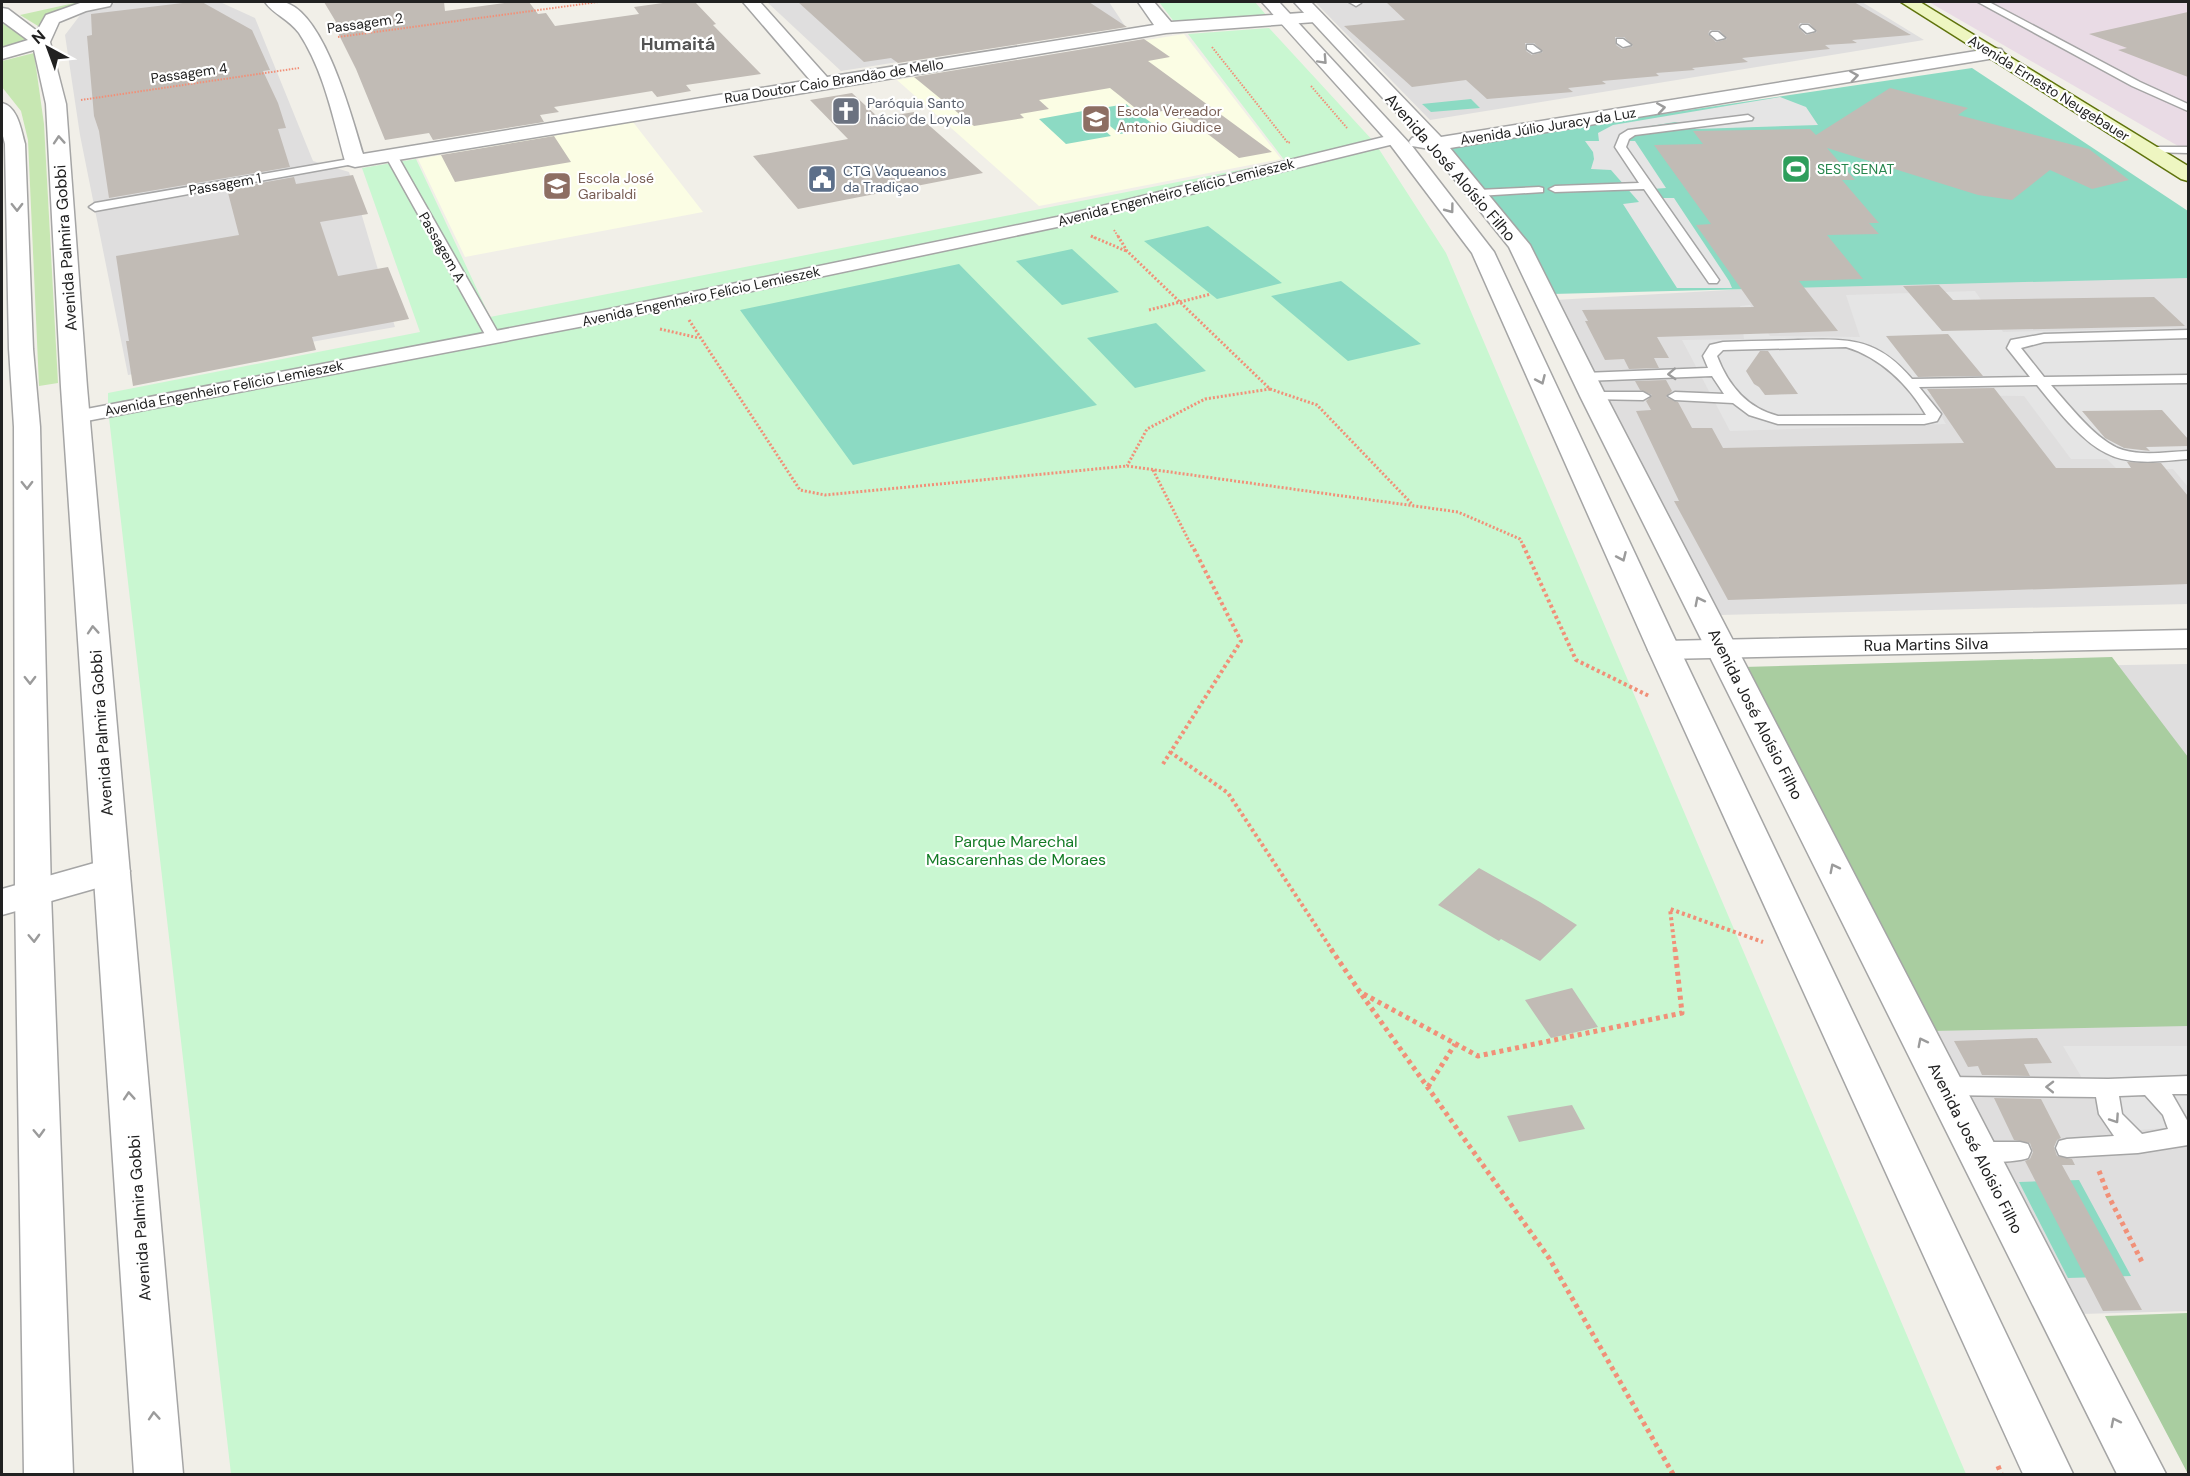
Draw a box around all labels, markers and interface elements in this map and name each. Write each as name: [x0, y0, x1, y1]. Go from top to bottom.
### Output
street label: Passagem 2: [326, 9, 404, 37]
north arrow: [18, 18, 78, 78]
text: N: [27, 25, 50, 49]
street label: Avenida Ernesto Neugebauer: [1965, 31, 2133, 145]
district label: Humaitá: [641, 32, 715, 56]
one-way arrow: [1316, 53, 1327, 64]
street label: Rua Doutor Caio Brandão de Mello: [723, 55, 945, 107]
street label: Passagem 4: [149, 59, 229, 87]
one-way arrow: [1849, 71, 1859, 83]
street label: Avenida José Aloísio Filho: [1381, 89, 1521, 246]
place label: Paróquia Santo Inácio de Loyola: [867, 94, 971, 128]
church icon: Paróquia Santo Inácio de Loyola: [830, 95, 862, 127]
place label: Escola Vereador Antonio Giudice: [1117, 102, 1222, 136]
one-way arrow: [1657, 102, 1666, 114]
school or university icon: Escola Vereador Antonio Giudice: [1080, 103, 1112, 135]
street label: Avenida Júlio Juracy da Luz: [1459, 103, 1637, 149]
one-way arrow: [52, 135, 65, 144]
sports icon: SEST SENAT: [1780, 153, 1812, 185]
street label: Avenida Engenheiro Felício Lemieszek: [1056, 154, 1296, 230]
place label: SEST SENAT: [1817, 160, 1894, 178]
place label: CTG Vaqueanos da Tradiçao: [843, 162, 946, 196]
public building icon: CTG Vaqueanos da Tradiçao: [806, 163, 838, 195]
street label: Avenida Palmira Gobbi: [49, 164, 82, 332]
street label: Passagem 1: [187, 169, 263, 199]
place label: Escola José Garibaldi: [578, 169, 654, 203]
school or university icon: Escola José Garibaldi: [541, 170, 573, 202]
one-way arrow: [10, 202, 23, 211]
one-way arrow: [1442, 202, 1453, 213]
street label: Passagem A: [415, 209, 469, 285]
street label: Avenida Engenheiro Felício Lemieszek: [580, 262, 822, 330]
street label: Avenida Engenheiro Felício Lemieszek: [103, 356, 345, 420]
one-way arrow: [1667, 368, 1676, 381]
one-way arrow: [1534, 373, 1546, 384]
one-way arrow: [21, 481, 33, 490]
one-way arrow: [1614, 551, 1626, 562]
one-way arrow: [1695, 597, 1706, 607]
one-way arrow: [87, 625, 100, 634]
street label: Avenida José Aloísio Filho: [1703, 625, 1808, 803]
street label: Rua Martins Silva: [1863, 633, 1989, 656]
street label: Avenida Palmira Gobbi: [85, 649, 118, 817]
one-way arrow: [24, 675, 36, 684]
park label: Parque Marechal Mascarenhas de Moraes: [926, 831, 1106, 870]
one-way arrow: [1830, 864, 1842, 875]
one-way arrow: [28, 933, 40, 942]
one-way arrow: [1918, 1038, 1930, 1049]
street label: Avenida José Aloísio Filho: [1923, 1059, 2028, 1237]
one-way arrow: [2045, 1081, 2054, 1093]
one-way arrow: [123, 1092, 136, 1101]
one-way arrow: [2107, 1113, 2118, 1124]
one-way arrow: [33, 1128, 46, 1137]
street label: Avenida Palmira Gobbi: [123, 1134, 156, 1302]
one-way arrow: [148, 1412, 161, 1421]
one-way arrow: [2111, 1418, 2122, 1429]

